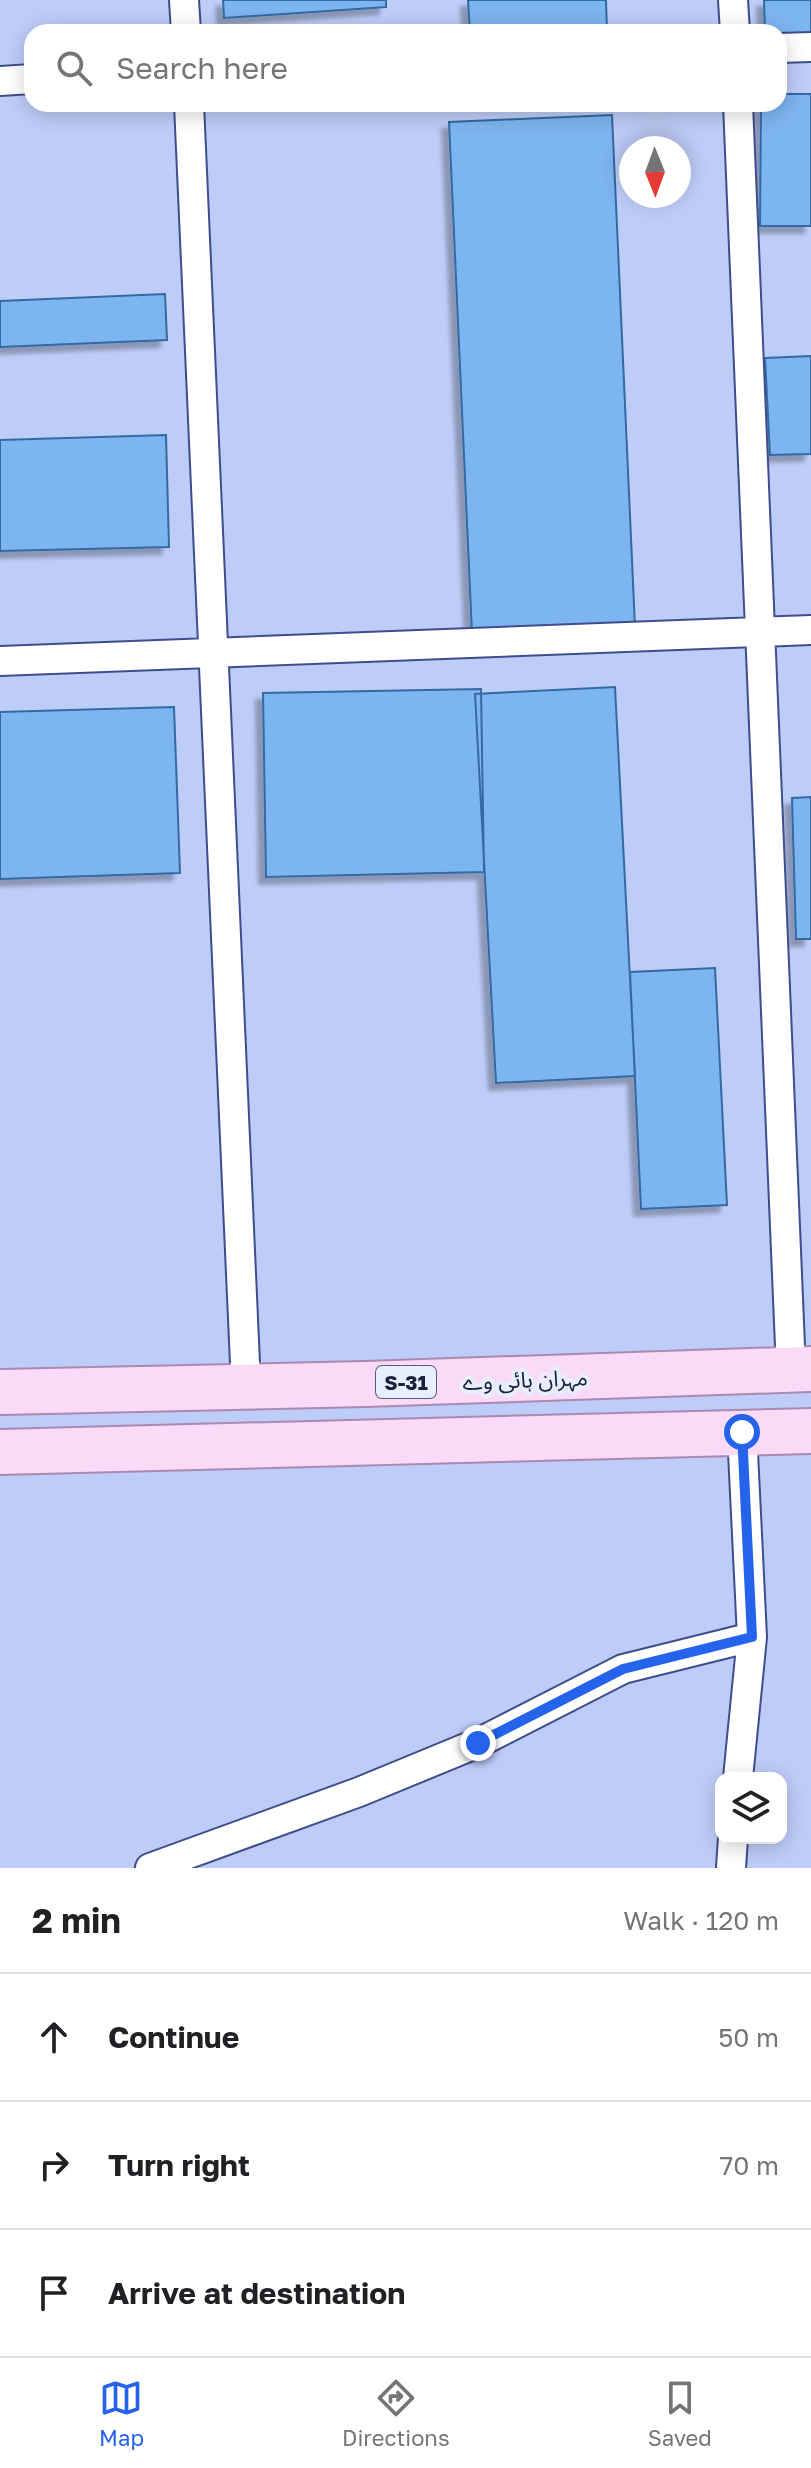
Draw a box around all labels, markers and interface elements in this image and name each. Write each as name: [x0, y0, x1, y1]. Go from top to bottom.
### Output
search box: [24, 24, 787, 112]
icon: search: [52, 46, 96, 90]
text: Search here: [116, 50, 288, 86]
north arrow: [619, 136, 691, 208]
street label: مہران ہائی وے: [462, 1363, 588, 1396]
road number: S-31: [376, 1366, 436, 1398]
route start: [724, 1414, 760, 1450]
route end: [460, 1725, 496, 1761]
map controls: [715, 1772, 787, 1844]
button: layers: [715, 1772, 787, 1844]
text: 2 min: [32, 1900, 121, 1940]
text: Walk · 120 m: [623, 1905, 779, 1936]
icon: ahead: [32, 2015, 76, 2059]
text: Continue: [108, 2019, 239, 2055]
text: 50 m: [718, 2022, 779, 2053]
icon: right: [32, 2143, 76, 2187]
text: Turn right: [108, 2147, 250, 2183]
text: 70 m: [720, 2150, 779, 2181]
icon: arrive: [32, 2271, 76, 2315]
text: Arrive at destination: [108, 2275, 405, 2311]
tab: Map: [99, 2376, 144, 2451]
tab: Directions: [342, 2376, 450, 2451]
tab: Saved: [648, 2376, 712, 2451]

